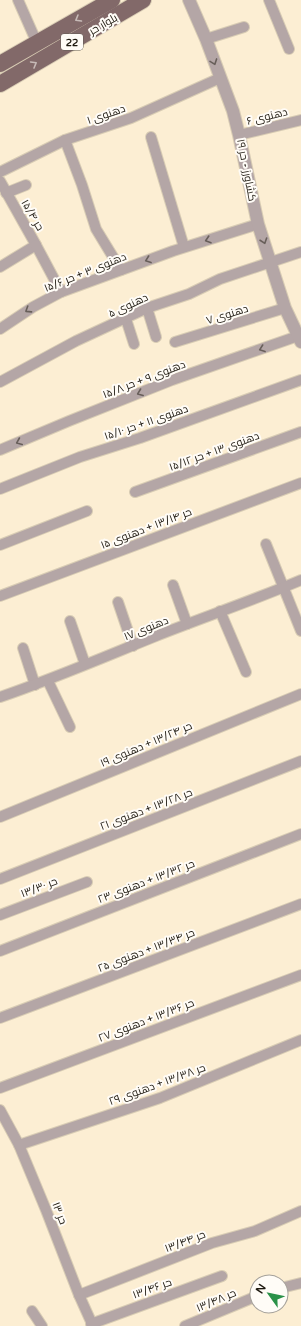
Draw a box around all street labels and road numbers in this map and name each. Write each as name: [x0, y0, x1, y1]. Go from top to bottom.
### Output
street label: بلوار حر: [86, 11, 120, 38]
road number: 22: [61, 34, 83, 50]
street label: دهنوی ۱: [85, 102, 127, 127]
street label: دهنوی ۶: [245, 105, 289, 128]
street label: کشاورز - حر ۱۹: [234, 138, 259, 202]
street label: حر ۱۵/۴: [18, 197, 47, 233]
street label: دهنوی ۳ + حر ۱۵/۶: [42, 250, 128, 295]
street label: دهنوی ۵: [106, 291, 150, 320]
street label: دهنوی ۷: [205, 302, 250, 327]
street label: دهنوی ۹ + حر ۱۵/۸: [101, 358, 187, 401]
street label: دهنوی ۱۱ + حر ۱۵/۱۰: [103, 402, 190, 443]
street label: دهنوی ۱۳ + حر ۱۵/۱۲: [167, 429, 261, 474]
street label: حر ۱۳/۱۴ + دهنوی ۱۵: [99, 505, 193, 552]
street label: دهنوی ۱۷: [122, 614, 170, 643]
street label: حر ۱۳/۲۴ + دهنوی ۱۹: [98, 719, 194, 770]
street label: حر ۱۳/۲۸ + دهنوی ۲۱: [98, 786, 194, 833]
street label: حر ۱۳/۳۲ + دهنوی ۲۳: [96, 857, 196, 906]
street label: حر ۱۳/۳۰: [19, 875, 59, 900]
street label: حر ۱۳/۳۴ + دهنوی ۲۵: [96, 926, 197, 975]
street label: حر ۱۳/۳۶ + دهنوی ۲۷: [96, 996, 196, 1045]
street label: حر ۱۳/۳۸ + دهنوی ۲۹: [107, 1061, 207, 1108]
street label: حر ۱۳: [49, 1200, 70, 1226]
street label: حر ۱۳/۴۴: [163, 1228, 207, 1255]
street label: حر ۱۳/۴۶: [131, 1275, 173, 1302]
street label: حر ۱۳/۴۸: [194, 1286, 238, 1315]

